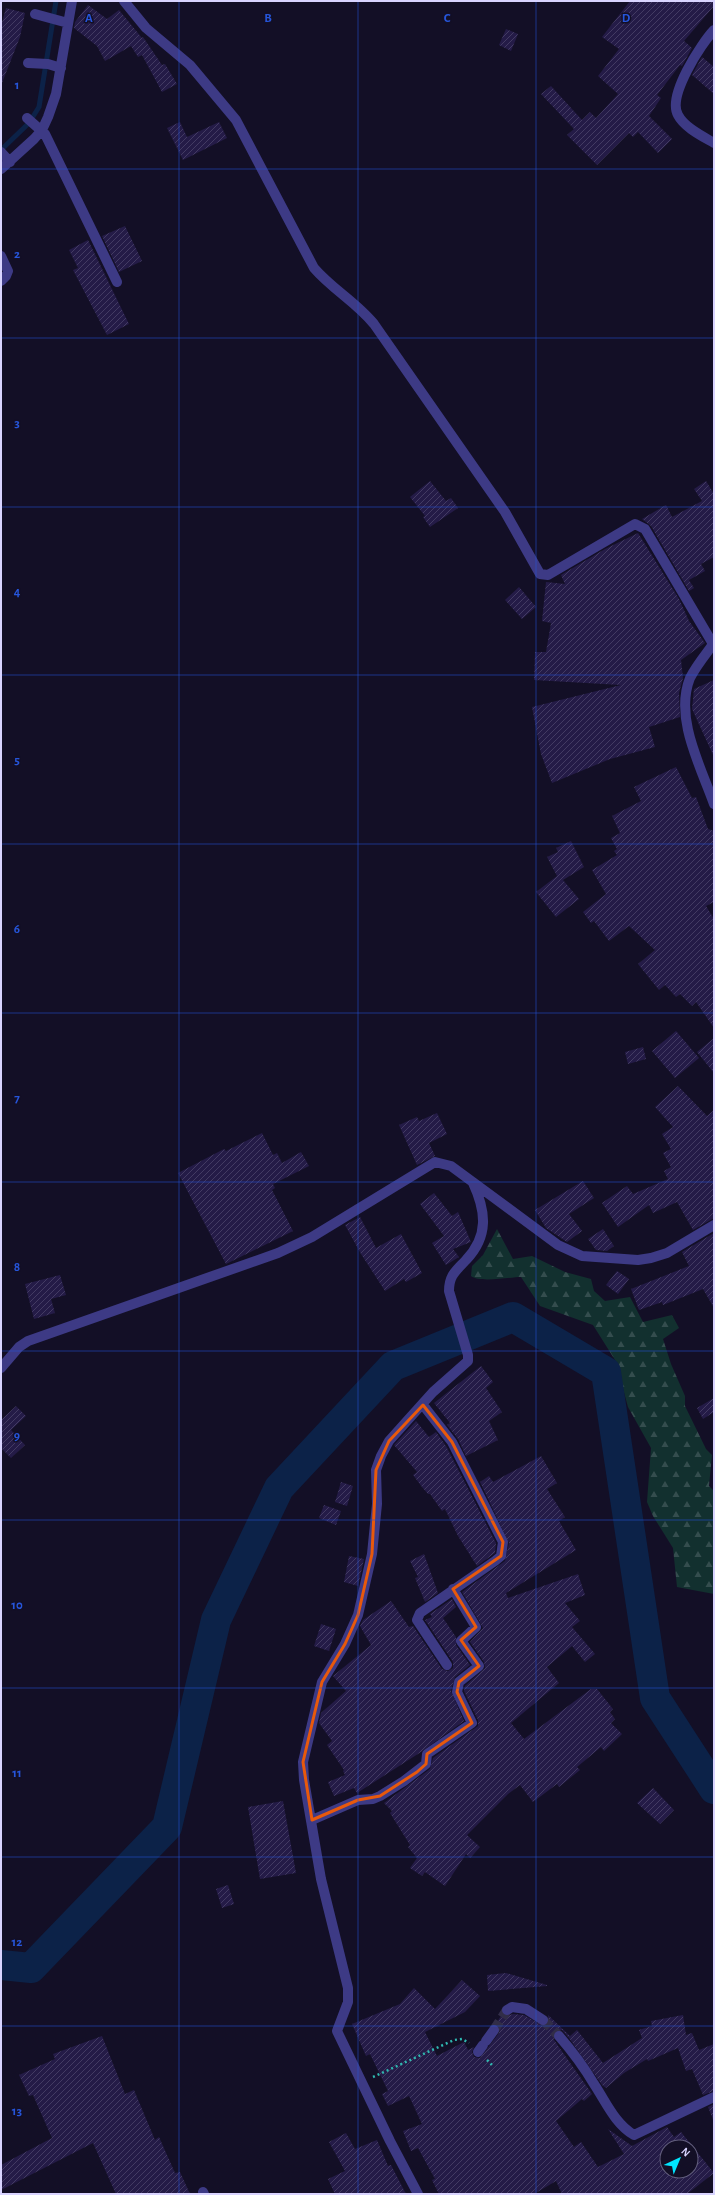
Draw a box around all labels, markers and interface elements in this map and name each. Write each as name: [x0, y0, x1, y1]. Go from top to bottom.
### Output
text: A: [85, 12, 93, 25]
text: B: [264, 12, 272, 25]
text: C: [444, 12, 451, 25]
text: D: [622, 12, 631, 25]
text: 1: [15, 79, 19, 92]
text: 2: [14, 248, 20, 261]
text: 3: [14, 417, 20, 430]
text: 4: [14, 586, 21, 599]
text: 5: [14, 754, 20, 767]
text: 6: [14, 923, 20, 936]
text: 7: [14, 1092, 20, 1105]
text: 8: [14, 1261, 20, 1274]
text: 9: [14, 1430, 20, 1443]
text: 10: [11, 1599, 23, 1612]
text: 11: [12, 1767, 22, 1780]
text: 12: [12, 1936, 22, 1949]
text: 13: [12, 2105, 23, 2118]
north arrow: [659, 2139, 699, 2179]
text: N: [679, 2146, 692, 2159]

